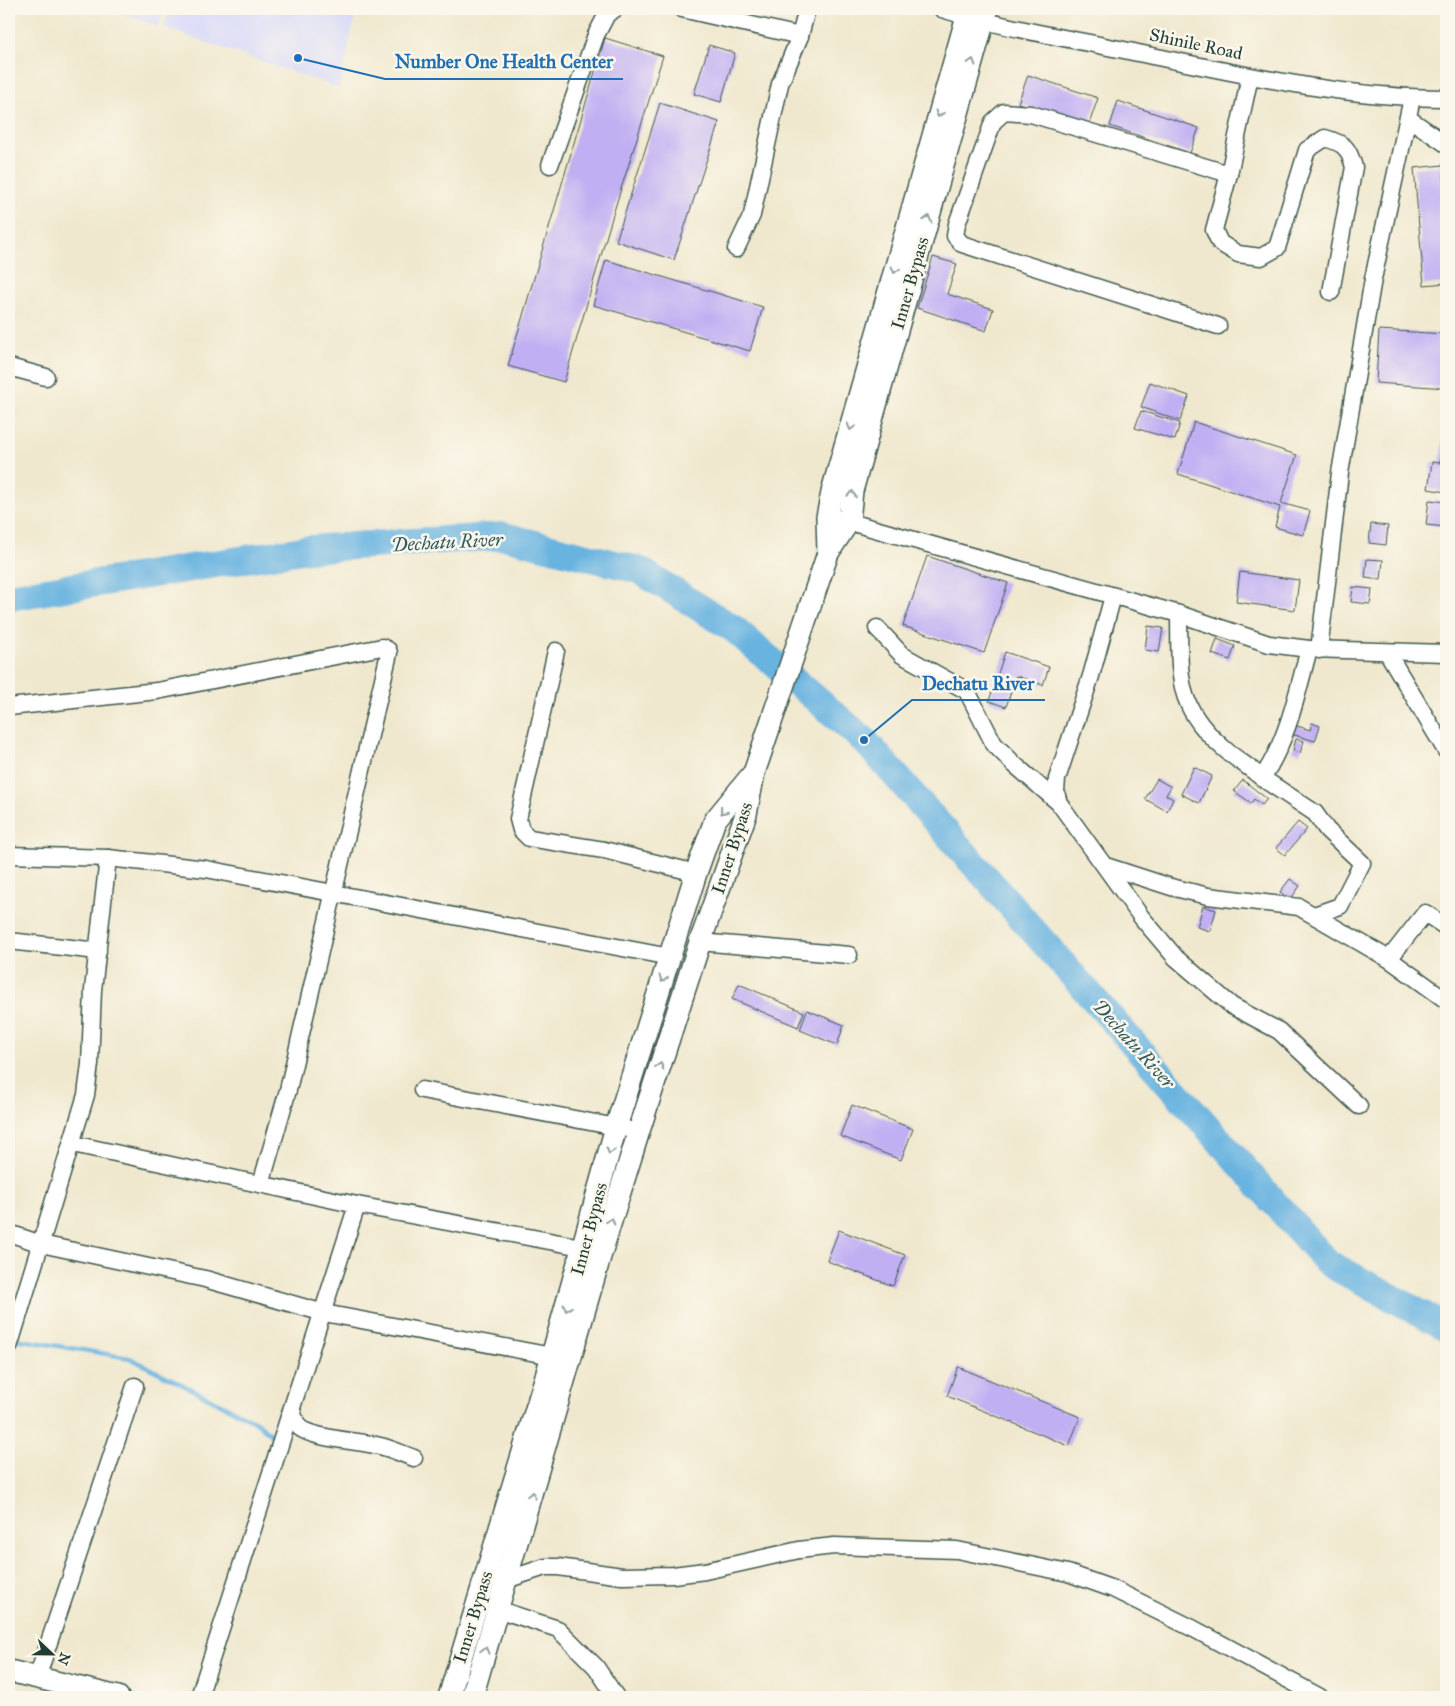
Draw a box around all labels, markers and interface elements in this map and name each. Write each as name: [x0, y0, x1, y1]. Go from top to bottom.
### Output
street label: Shinile Road: [1147, 23, 1245, 65]
callout: Number One Health Center: [385, 45, 623, 79]
text: Number One Health Center: [395, 50, 614, 73]
one-way arrow: [966, 59, 976, 67]
one-way arrow: [935, 110, 945, 118]
one-way arrow: [922, 215, 933, 223]
street label: Inner Bypass: [886, 234, 934, 332]
one-way arrow: [890, 266, 901, 275]
one-way arrow: [846, 422, 856, 430]
one-way arrow: [847, 489, 857, 498]
water label: Dechatu River: [391, 528, 505, 556]
callout: Dechatu River: [912, 666, 1045, 700]
text: Dechatu River: [922, 672, 1035, 695]
street label: Inner Bypass: [707, 799, 757, 897]
one-way arrow: [720, 805, 729, 814]
one-way arrow: [659, 975, 669, 983]
water label: Dechatu River: [1088, 995, 1181, 1094]
one-way arrow: [654, 1062, 664, 1071]
one-way arrow: [605, 1147, 616, 1156]
street label: Inner Bypass: [566, 1180, 612, 1278]
one-way arrow: [605, 1217, 615, 1226]
one-way arrow: [562, 1303, 572, 1312]
one-way arrow: [526, 1491, 536, 1499]
street label: Inner Bypass: [449, 1568, 497, 1666]
north arrow: [28, 1628, 78, 1678]
one-way arrow: [479, 1646, 490, 1655]
text: N: [53, 1650, 74, 1667]

